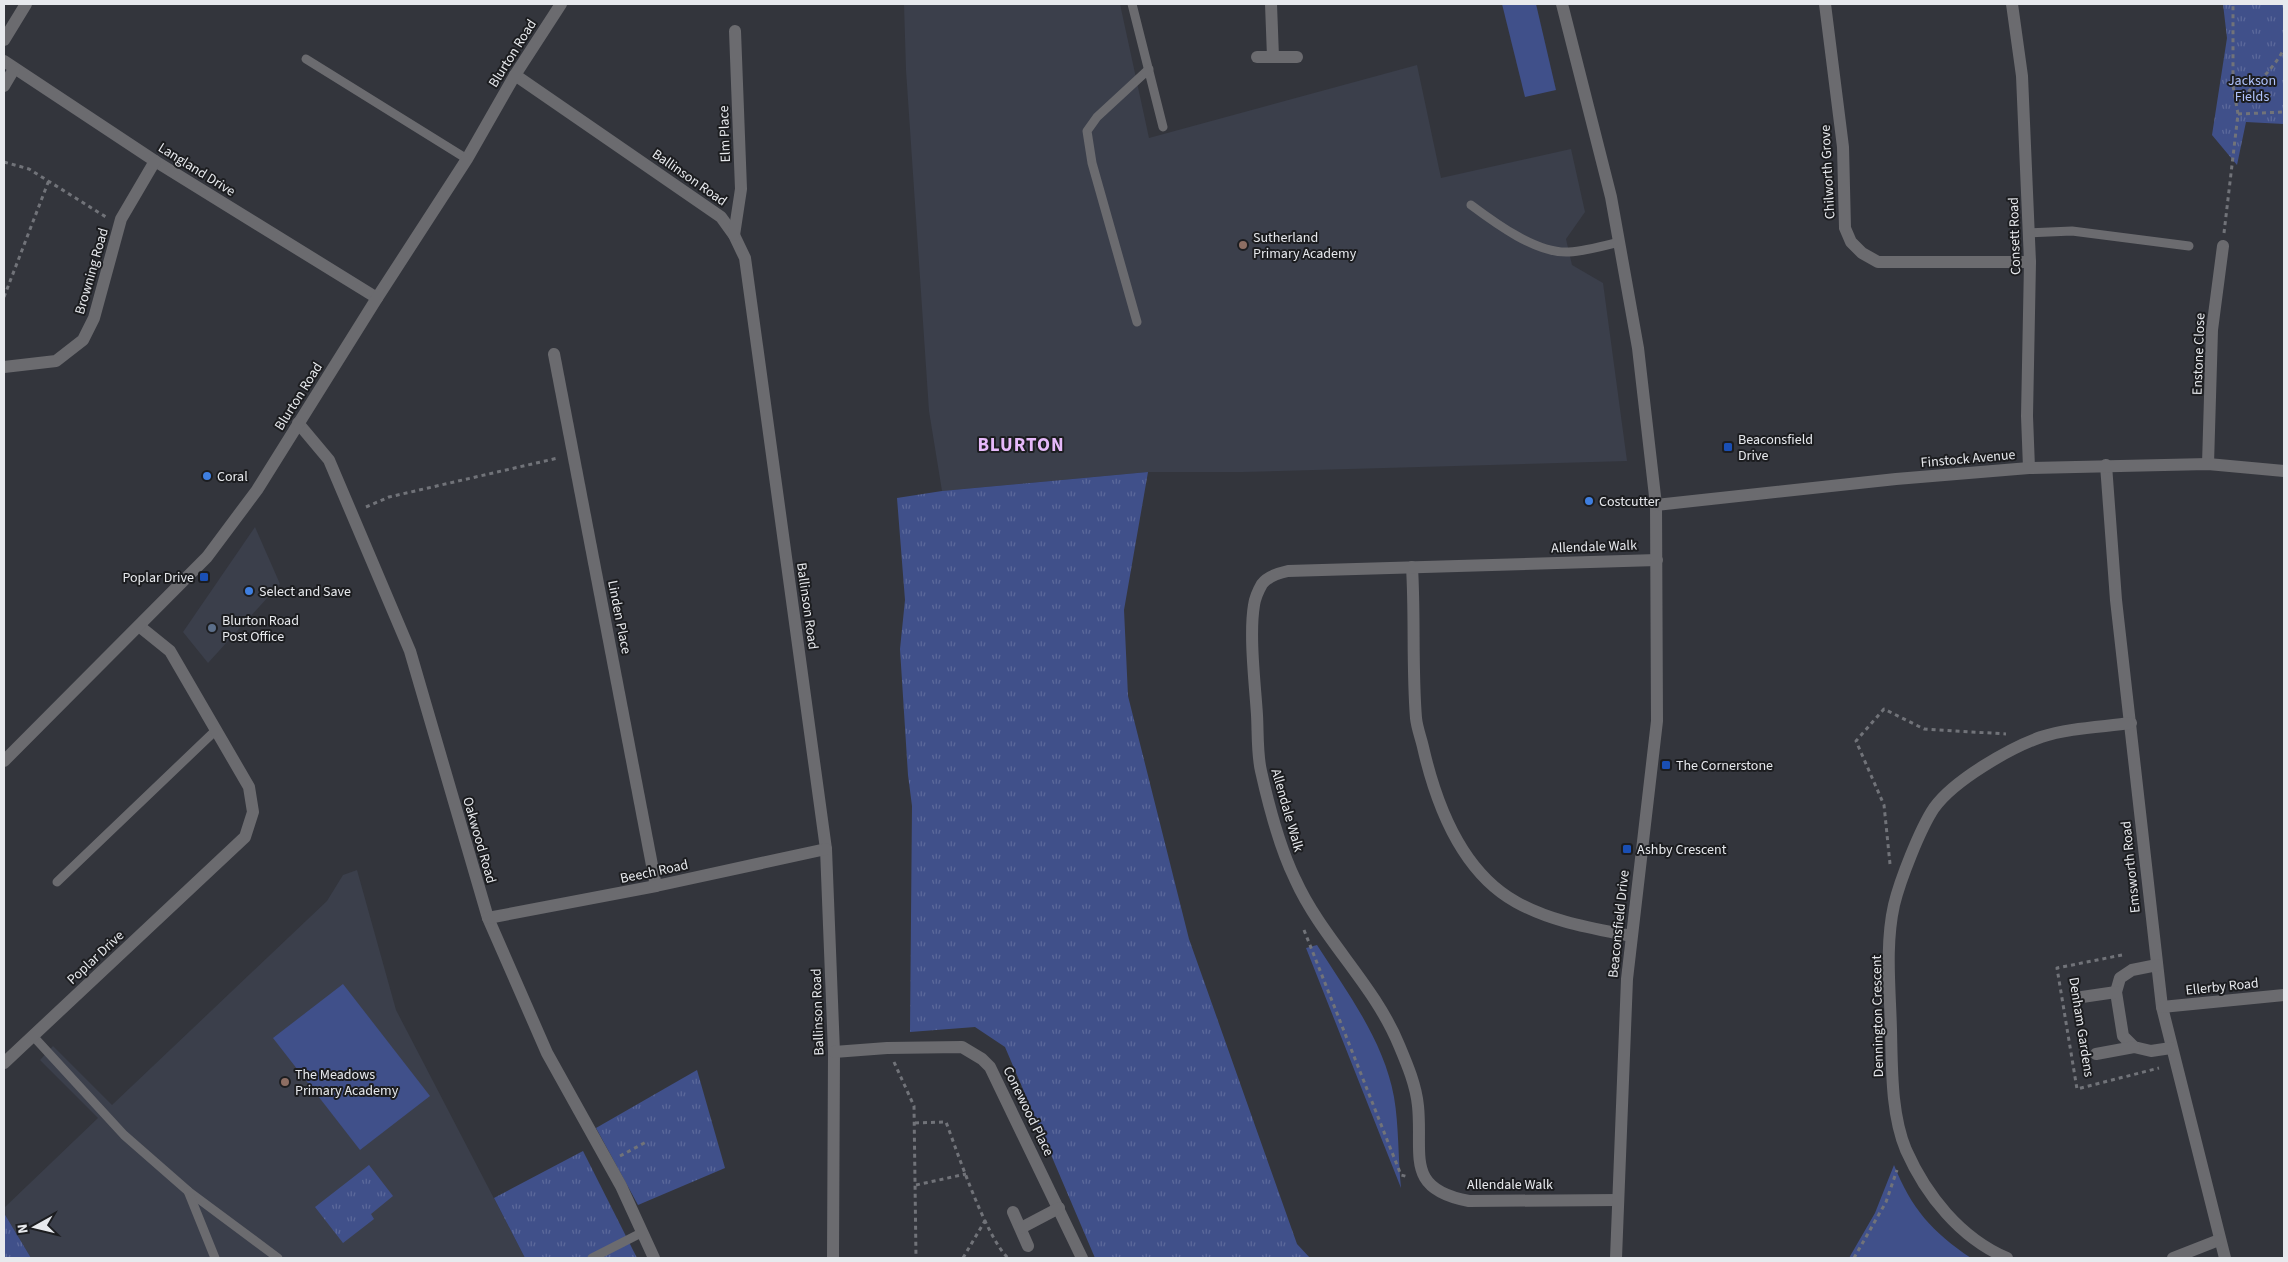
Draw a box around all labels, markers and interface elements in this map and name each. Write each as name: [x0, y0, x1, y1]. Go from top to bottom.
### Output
street label: Blurton Road: [484, 16, 542, 91]
park label: Jackson Fields: [2228, 71, 2276, 107]
street label: Elm Place: [714, 105, 736, 163]
street label: Chilworth Grove: [1816, 124, 1840, 220]
street label: Langland Drive: [154, 138, 239, 202]
street label: Ballinson Road: [648, 145, 731, 211]
street label: Consett Road: [2004, 197, 2026, 275]
street label: Browning Road: [70, 226, 114, 317]
place label: Sutherland Primary Academy: [1253, 228, 1357, 264]
marker: Sutherland Primary Academy: [1237, 239, 1249, 251]
street label: Enstone Close: [2188, 313, 2210, 395]
street label: Blurton Road: [270, 359, 328, 434]
place label: Beaconsfield Drive: [1738, 430, 1813, 466]
district label: BLURTON: [977, 432, 1065, 459]
marker: Beaconsfield Drive: [1722, 441, 1734, 453]
street label: Finstock Avenue: [1920, 445, 2016, 473]
place label: Coral: [217, 467, 248, 487]
marker: Coral: [201, 470, 213, 482]
place label: Costcutter: [1599, 492, 1660, 512]
marker: Costcutter: [1583, 495, 1595, 507]
street label: Allendale Walk: [1551, 536, 1637, 558]
street label: Ballinson Road: [791, 561, 823, 651]
place label: Poplar Drive: [122, 568, 194, 588]
marker: Poplar Drive: [198, 571, 210, 583]
street label: Linden Place: [602, 579, 636, 656]
place label: Select and Save: [259, 582, 351, 602]
marker: Select and Save: [243, 585, 255, 597]
place label: Blurton Road Post Office: [222, 611, 299, 647]
marker: Blurton Road Post Office: [206, 622, 218, 634]
place label: The Cornerstone: [1676, 756, 1773, 776]
marker: The Cornerstone: [1660, 759, 1672, 771]
street label: Allendale Walk: [1266, 766, 1308, 854]
street label: Oakwood Road: [457, 795, 501, 886]
street label: Emsworth Road: [2116, 820, 2146, 914]
place label: Ashby Crescent: [1637, 840, 1727, 860]
marker: Ashby Crescent: [1621, 843, 1633, 855]
street label: Beech Road: [618, 855, 690, 889]
street label: Beaconsfield Drive: [1603, 869, 1635, 979]
street label: Poplar Drive: [63, 926, 129, 989]
street label: Dennington Crescent: [1867, 954, 1889, 1077]
street label: Ballinson Road: [806, 968, 830, 1056]
street label: Ellerby Road: [2185, 973, 2260, 1001]
street label: Denham Gardens: [2063, 976, 2099, 1079]
street label: Conewood Place: [998, 1063, 1059, 1160]
place label: The Meadows Primary Academy: [295, 1065, 399, 1101]
marker: The Meadows Primary Academy: [279, 1076, 291, 1088]
street label: Allendale Walk: [1467, 1175, 1553, 1195]
north arrow: [10, 1202, 60, 1252]
text: N: [13, 1223, 34, 1235]

